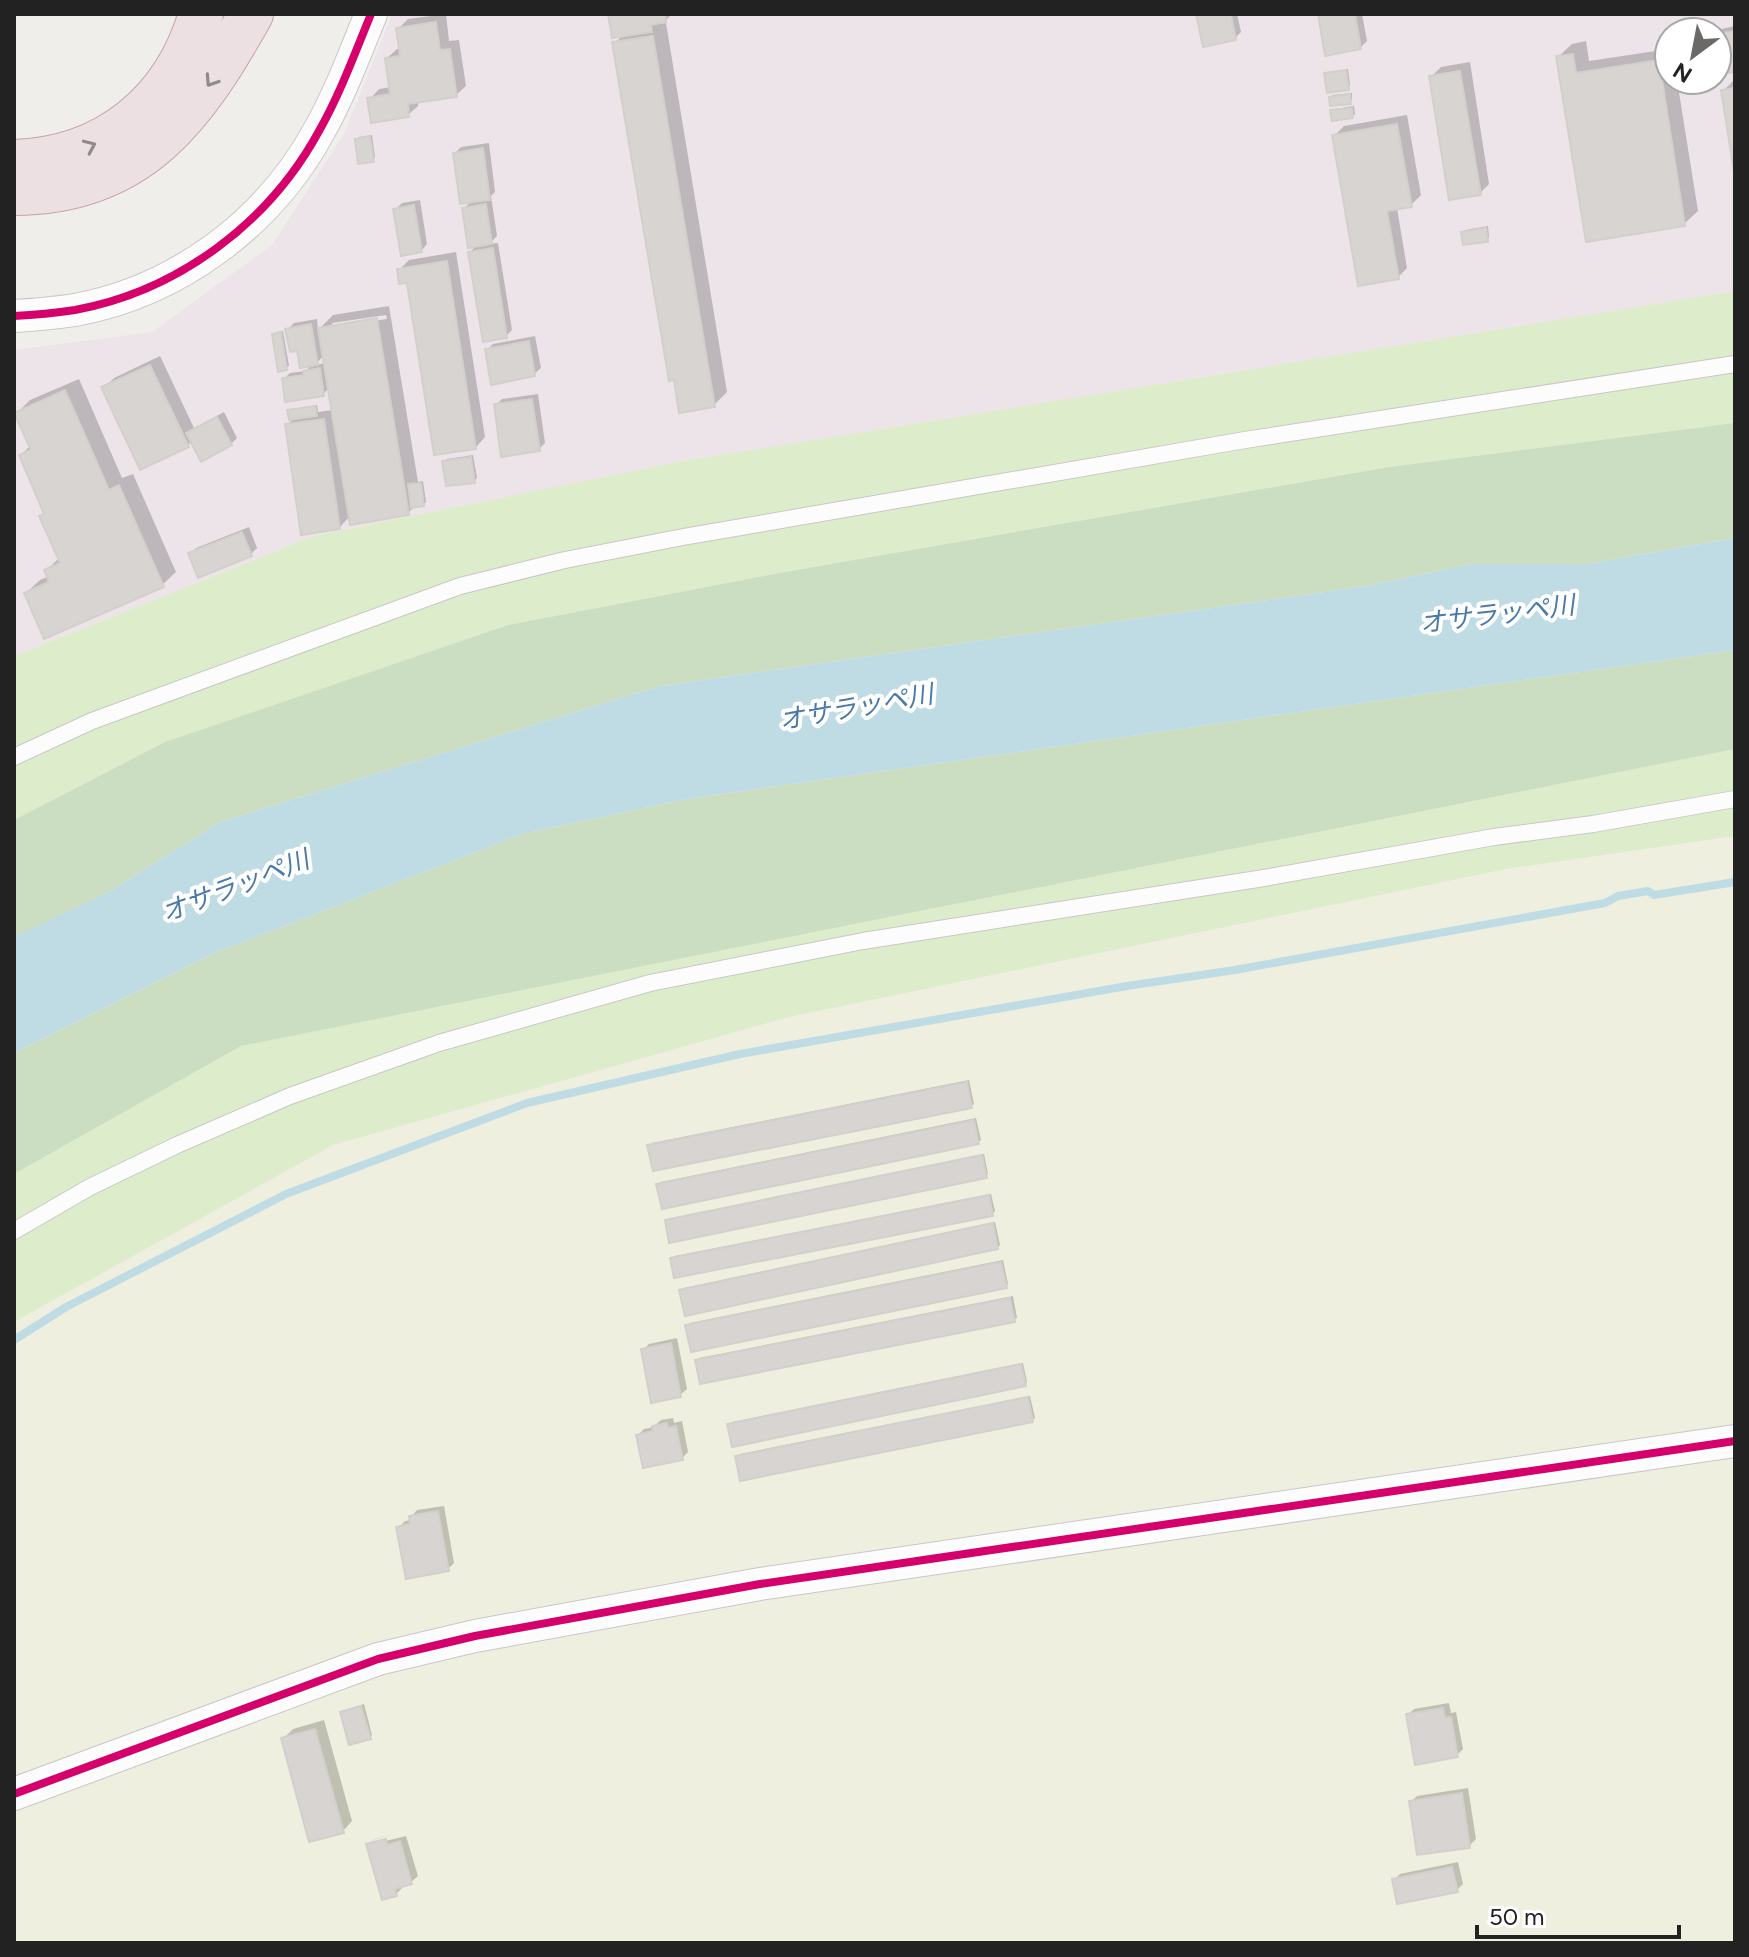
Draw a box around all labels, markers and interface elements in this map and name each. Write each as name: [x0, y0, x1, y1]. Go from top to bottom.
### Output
north arrow: [1653, 16, 1733, 96]
text: N: [1668, 57, 1697, 88]
one-way arrow: [206, 72, 221, 87]
one-way arrow: [81, 140, 96, 156]
water label: オサラッペ川: [1418, 588, 1579, 639]
water label: オサラッペ川: [776, 677, 939, 736]
water label: オサラッペ川: [156, 842, 316, 929]
scale bar: [1477, 1889, 1679, 1939]
text: 50 m: [1489, 1902, 1545, 1931]

